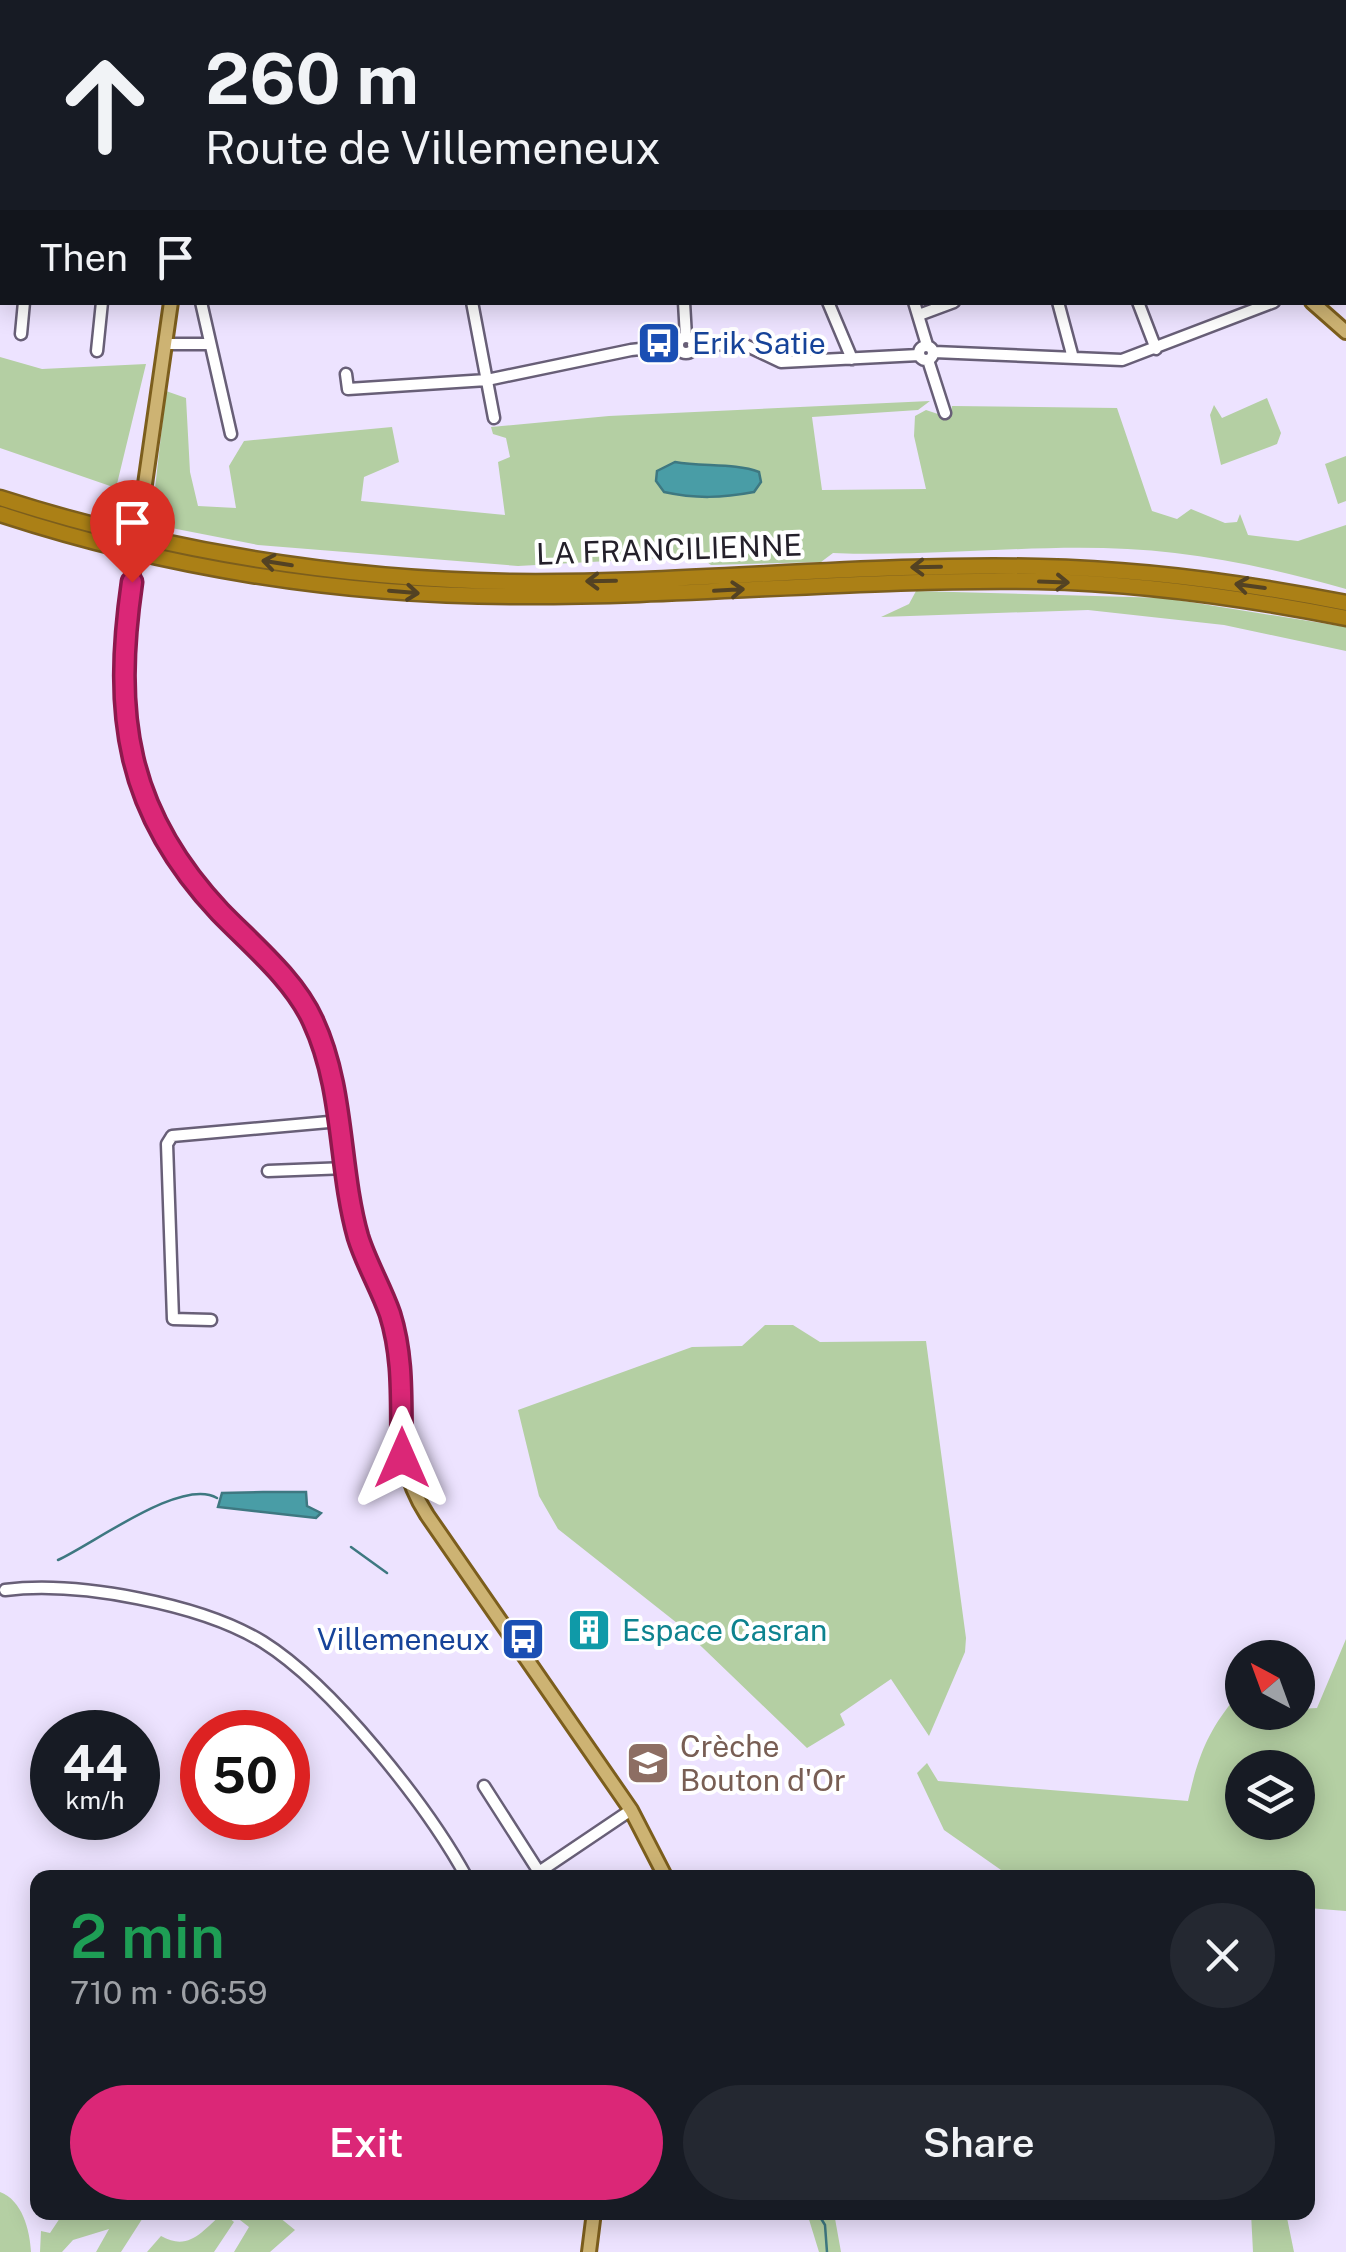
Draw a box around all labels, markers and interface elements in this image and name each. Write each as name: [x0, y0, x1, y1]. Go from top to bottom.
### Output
text: 260 m: [205, 37, 419, 120]
icon: ahead: [40, 40, 170, 170]
text: Route de Villemeneux: [205, 121, 661, 174]
icon: arrive: [148, 230, 203, 285]
text: Then: [40, 235, 128, 280]
bus stop icon: Erik Satie: [636, 320, 682, 366]
place label: Erik Satie: [692, 325, 826, 361]
pin: [90, 480, 175, 583]
icon: arrive: [105, 495, 160, 550]
street label: LA FRANCILIENNE: [535, 526, 803, 572]
one-way arrow: [262, 553, 294, 571]
one-way arrow: [911, 558, 943, 577]
one-way arrow: [586, 571, 618, 590]
one-way arrow: [1037, 572, 1069, 591]
one-way arrow: [1234, 576, 1267, 595]
one-way arrow: [712, 580, 744, 599]
one-way arrow: [388, 582, 420, 601]
position arrow: [350, 1406, 454, 1510]
building icon: Espace Casran: [566, 1607, 612, 1653]
place label: Espace Casran: [622, 1612, 827, 1648]
bus stop icon: Villemeneux: [500, 1616, 546, 1662]
place label: Villemeneux: [317, 1621, 490, 1657]
north arrow: [1225, 1640, 1315, 1730]
map controls: [1225, 1640, 1315, 1840]
speed limit sign: 50: [180, 1710, 310, 1840]
place label: Crèche Bouton d'Or: [680, 1728, 846, 1798]
text: 44: [62, 1733, 128, 1792]
school or university icon: Crèche Bouton d'Or: [625, 1740, 671, 1786]
button: layers: [1225, 1750, 1315, 1840]
text: km/h: [66, 1785, 124, 1815]
text: 2 min: [70, 1901, 225, 1972]
button: close: [1170, 1903, 1275, 2008]
text: 710 m · 06:59: [70, 1974, 268, 2011]
button: Exit: [70, 2085, 663, 2200]
button: Share: [683, 2085, 1275, 2200]

